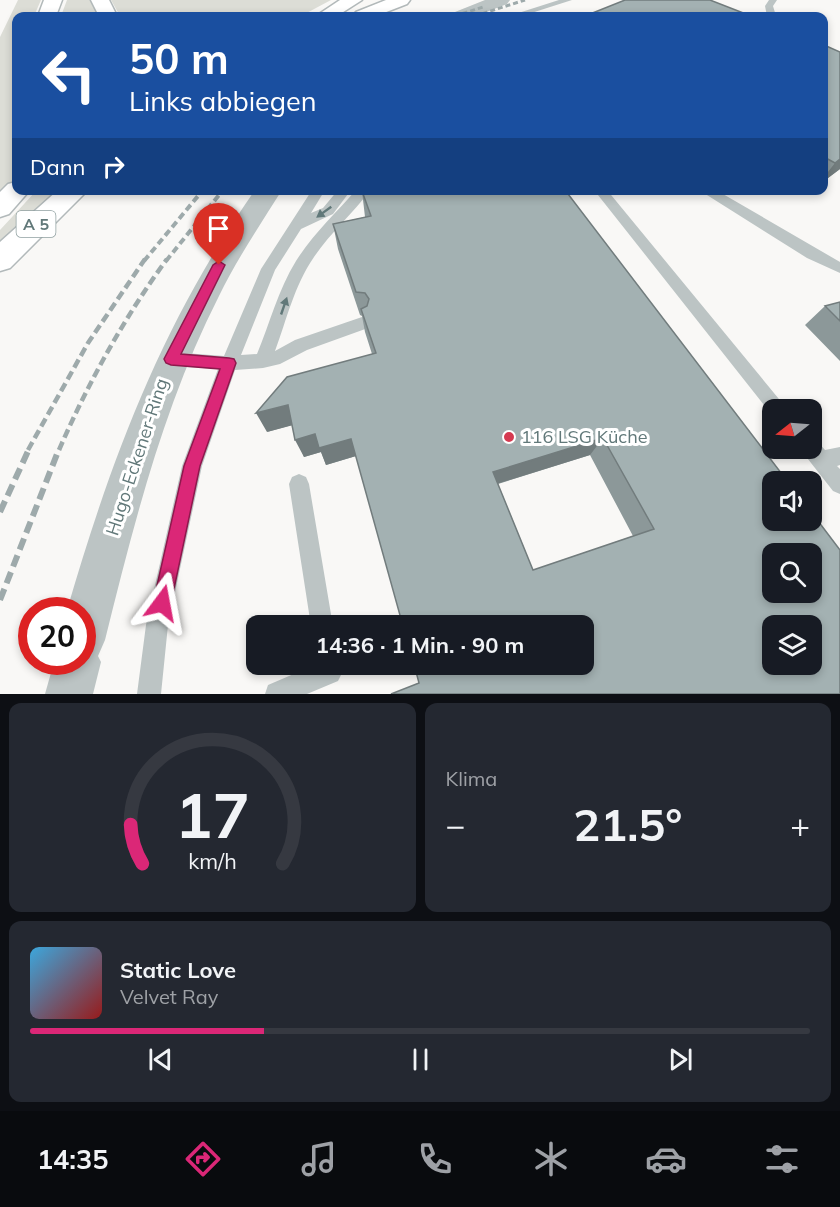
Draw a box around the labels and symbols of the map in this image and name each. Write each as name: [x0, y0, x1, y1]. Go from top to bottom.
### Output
pin: [193, 203, 244, 265]
one-way arrow: [317, 206, 333, 218]
road number: A 5: [16, 211, 56, 237]
one-way arrow: [279, 297, 289, 315]
street label: Hugo-Eckener-Ring: [100, 375, 173, 538]
north arrow: [762, 399, 822, 459]
place label: 116 LSG Küche: [521, 425, 648, 448]
marker: 116 LSG Küche: [502, 430, 516, 444]
position arrow: [130, 571, 194, 635]
speed limit sign: 20: [18, 597, 96, 675]

